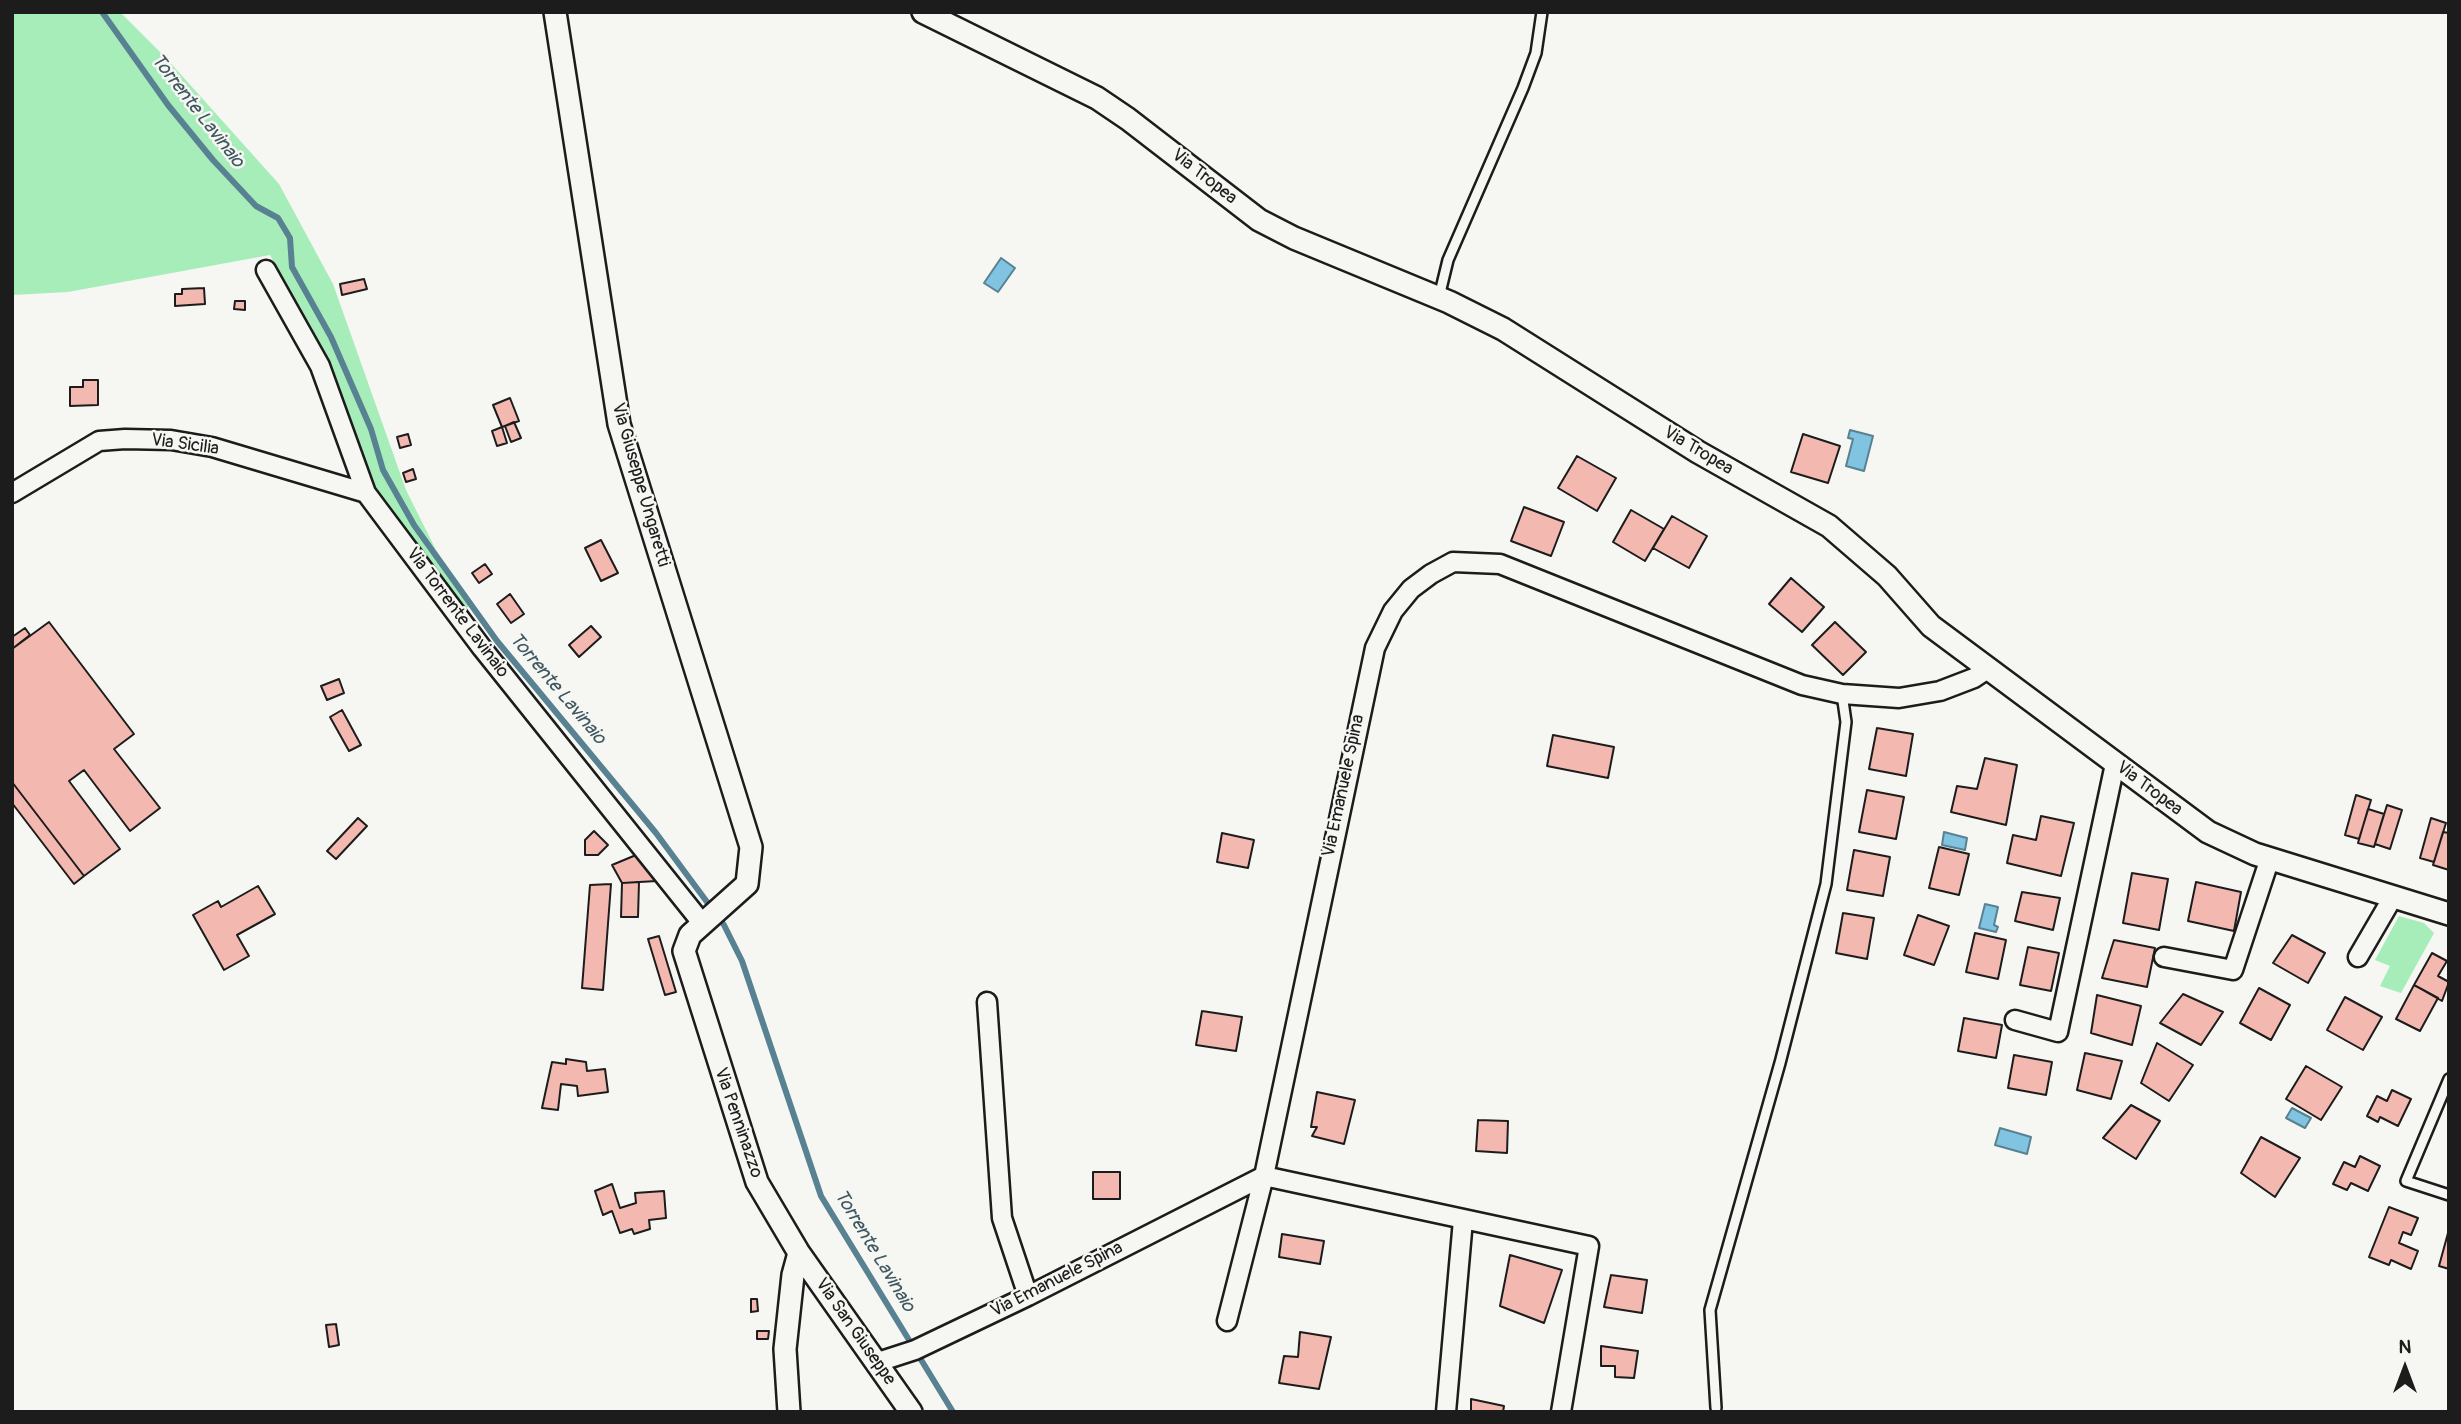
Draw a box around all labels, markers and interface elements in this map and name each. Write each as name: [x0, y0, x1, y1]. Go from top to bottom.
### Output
water label: Torrente Lavinaio: [145, 50, 249, 172]
street label: Via Tropea: [1167, 145, 1241, 209]
street label: Via Giuseppe Ungaretti: [606, 401, 674, 569]
street label: Via Tropea: [1659, 422, 1737, 480]
street label: Via Sicilia: [150, 430, 220, 460]
street label: Via Torrente Lavinaio: [401, 544, 513, 682]
water label: Torrente Lavinaio: [504, 629, 610, 749]
street label: Via Emanuele Spina: [1318, 713, 1370, 859]
street label: Via Tropea: [2112, 757, 2186, 821]
street label: Via Penninazzo: [709, 1065, 767, 1181]
water label: Torrente Lavinaio: [829, 1186, 919, 1316]
street label: Via Emanuele Spina: [987, 1237, 1127, 1323]
street label: Via San Giuseppe: [810, 1274, 900, 1390]
north arrow: [2370, 1333, 2440, 1403]
text: N: [2399, 1335, 2411, 1359]

